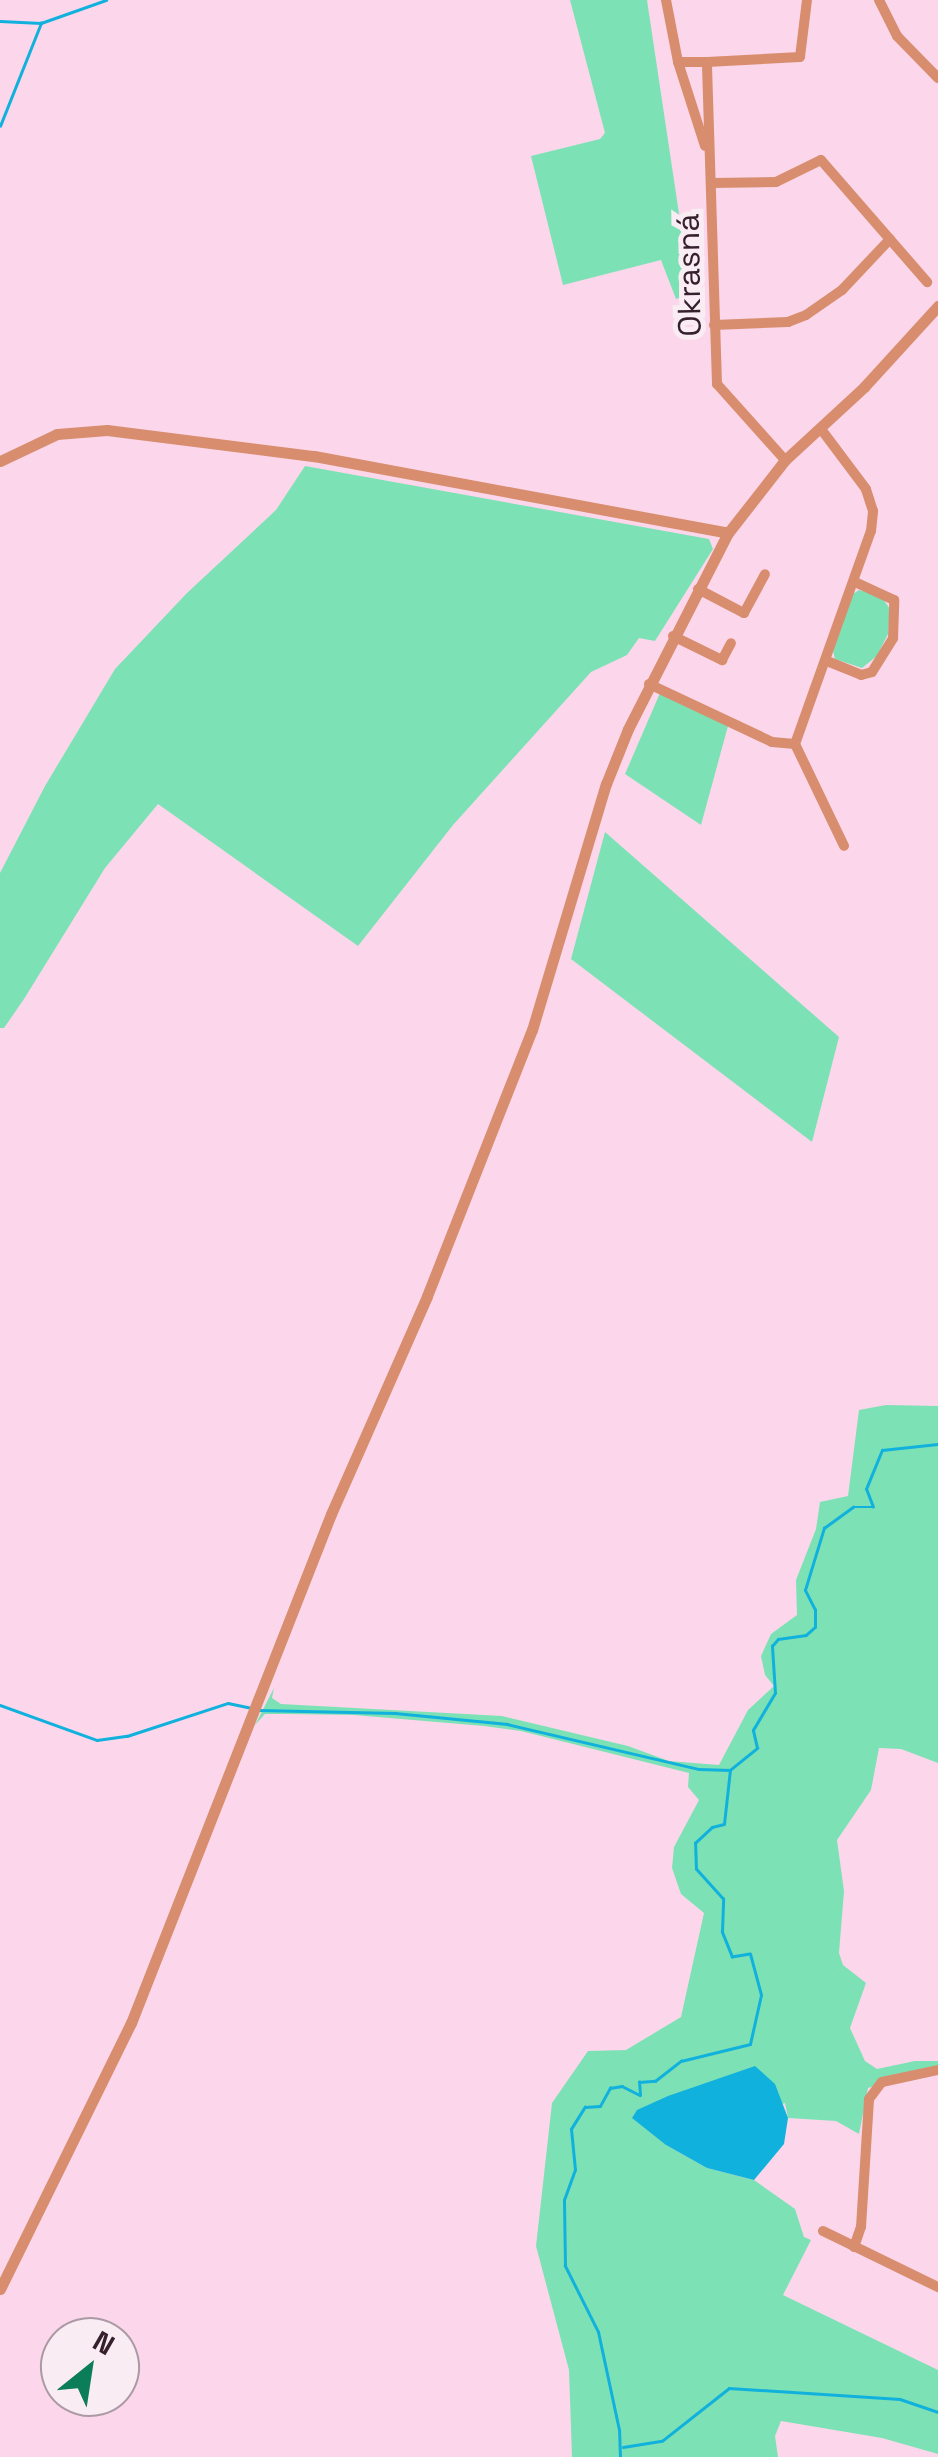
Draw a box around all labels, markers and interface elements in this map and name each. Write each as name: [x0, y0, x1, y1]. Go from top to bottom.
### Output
street label: Okrasná: [669, 213, 709, 337]
north arrow: [40, 2317, 140, 2417]
text: N: [87, 2322, 121, 2363]

